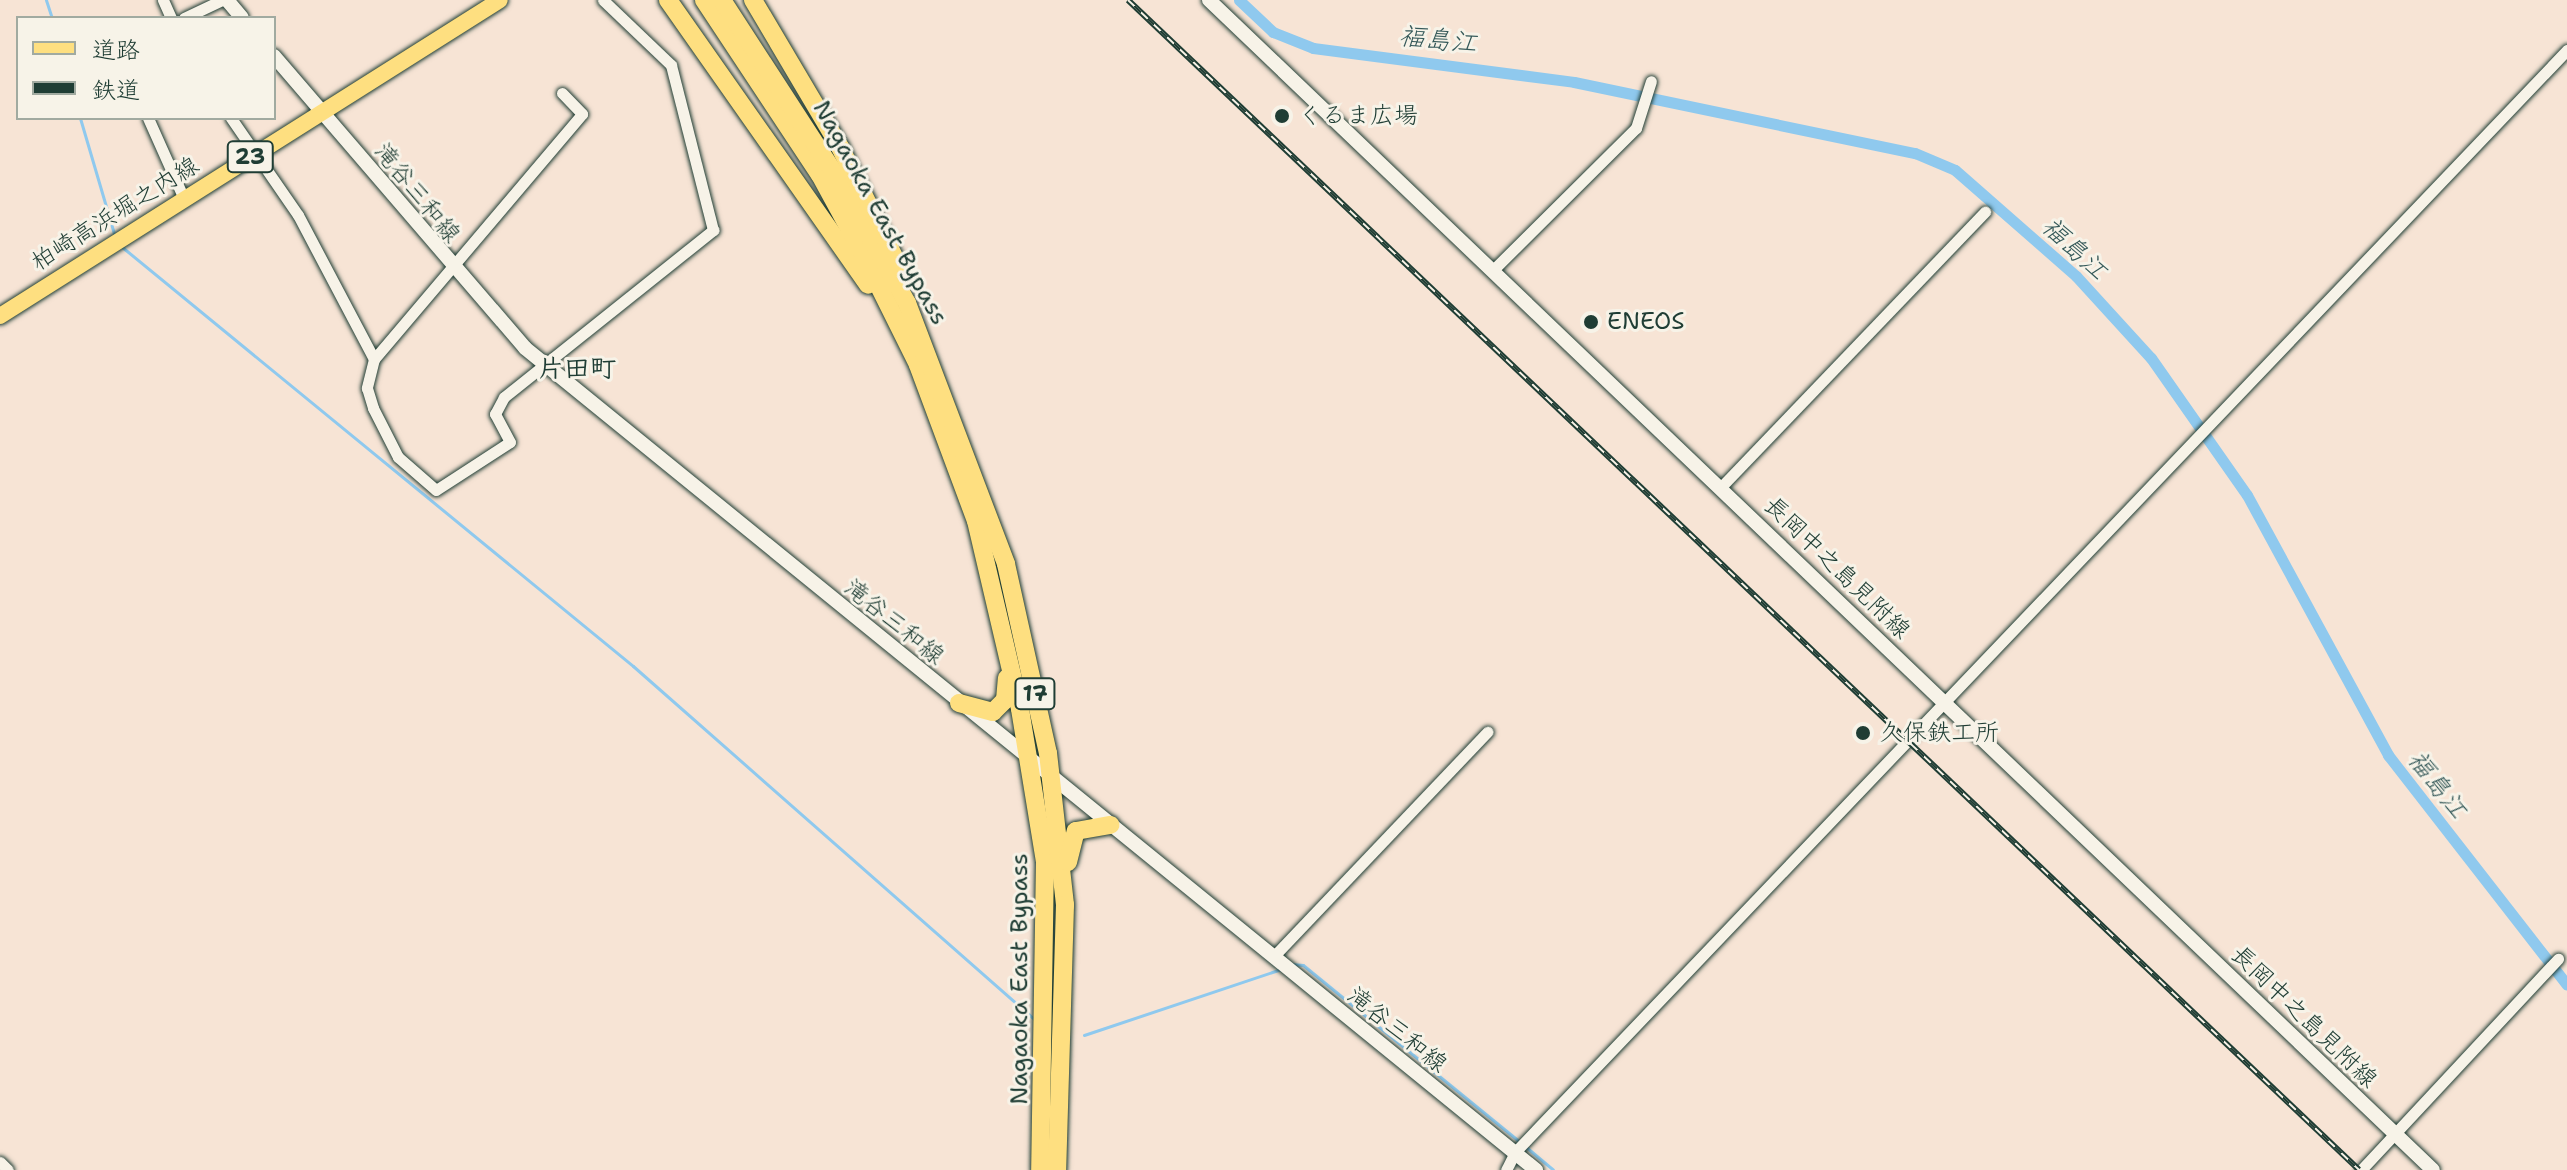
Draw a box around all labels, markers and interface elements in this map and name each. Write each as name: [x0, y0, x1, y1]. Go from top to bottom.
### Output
legend: [16, 16, 276, 120]
water label: 福島江: [1398, 19, 1478, 59]
text: 道路: [92, 34, 140, 66]
text: 鉄道: [92, 74, 140, 106]
street label: Nagaoka East Bypass: [806, 96, 954, 330]
place label: くるま広場: [1298, 102, 1418, 130]
marker: くるま広場: [1273, 107, 1291, 125]
street label: 滝谷三和線: [368, 137, 466, 249]
road number: 23: [226, 139, 274, 175]
street label: 柏崎高浜堀之内線: [26, 151, 204, 277]
water label: 福島江: [2036, 210, 2114, 286]
place label: ENEOS: [1607, 308, 1685, 336]
marker: ENEOS: [1582, 313, 1600, 331]
district label: 片田町: [538, 352, 616, 384]
street label: 長岡中之島見附線: [1758, 491, 1916, 645]
street label: 滝谷三和線: [838, 573, 950, 671]
road number: 17: [1013, 676, 1057, 712]
place label: 久保鉄工所: [1879, 719, 1999, 747]
marker: 久保鉄工所: [1854, 724, 1872, 742]
water label: 福島江: [2402, 744, 2474, 824]
street label: Nagaoka East Bypass: [1006, 853, 1034, 1105]
street label: 長岡中之島見附線: [2225, 940, 2383, 1094]
street label: 滝谷三和線: [1341, 981, 1453, 1079]

